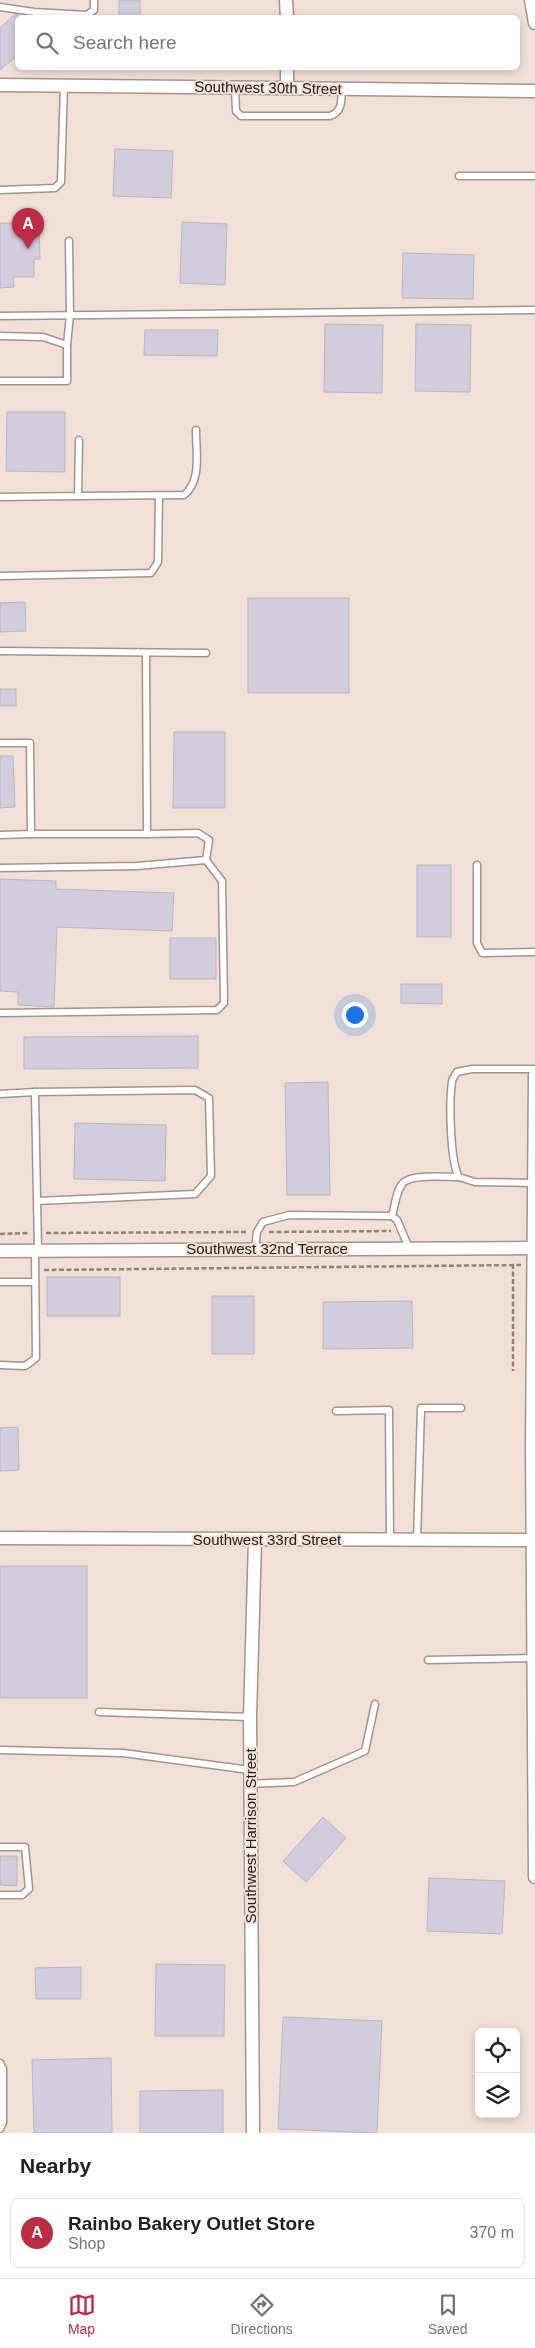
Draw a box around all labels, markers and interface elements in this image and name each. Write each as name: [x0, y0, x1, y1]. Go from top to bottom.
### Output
search box: [15, 15, 520, 70]
icon: search: [33, 29, 61, 57]
text: Search here: [73, 32, 177, 53]
street label: Southwest 30th Street: [194, 78, 343, 97]
pin: A: [12, 208, 44, 249]
your location: [342, 1002, 368, 1028]
street label: Southwest 32nd Terrace: [186, 1240, 348, 1257]
street label: Southwest 33rd Street: [193, 1531, 342, 1548]
street label: Southwest Harrison Street: [242, 1748, 259, 1924]
map controls: [475, 2028, 520, 2118]
button: locate: [475, 2028, 520, 2073]
button: layers: [475, 2073, 520, 2118]
text: Nearby: [20, 2154, 91, 2177]
text: Rainbo Bakery Outlet Store: [68, 2213, 315, 2234]
text: A: [31, 2224, 43, 2241]
text: 370 m: [470, 2224, 514, 2241]
text: Shop: [68, 2235, 105, 2252]
tab: Map: [68, 2291, 96, 2337]
tab: Directions: [231, 2291, 293, 2337]
tab: Saved: [428, 2291, 467, 2337]

